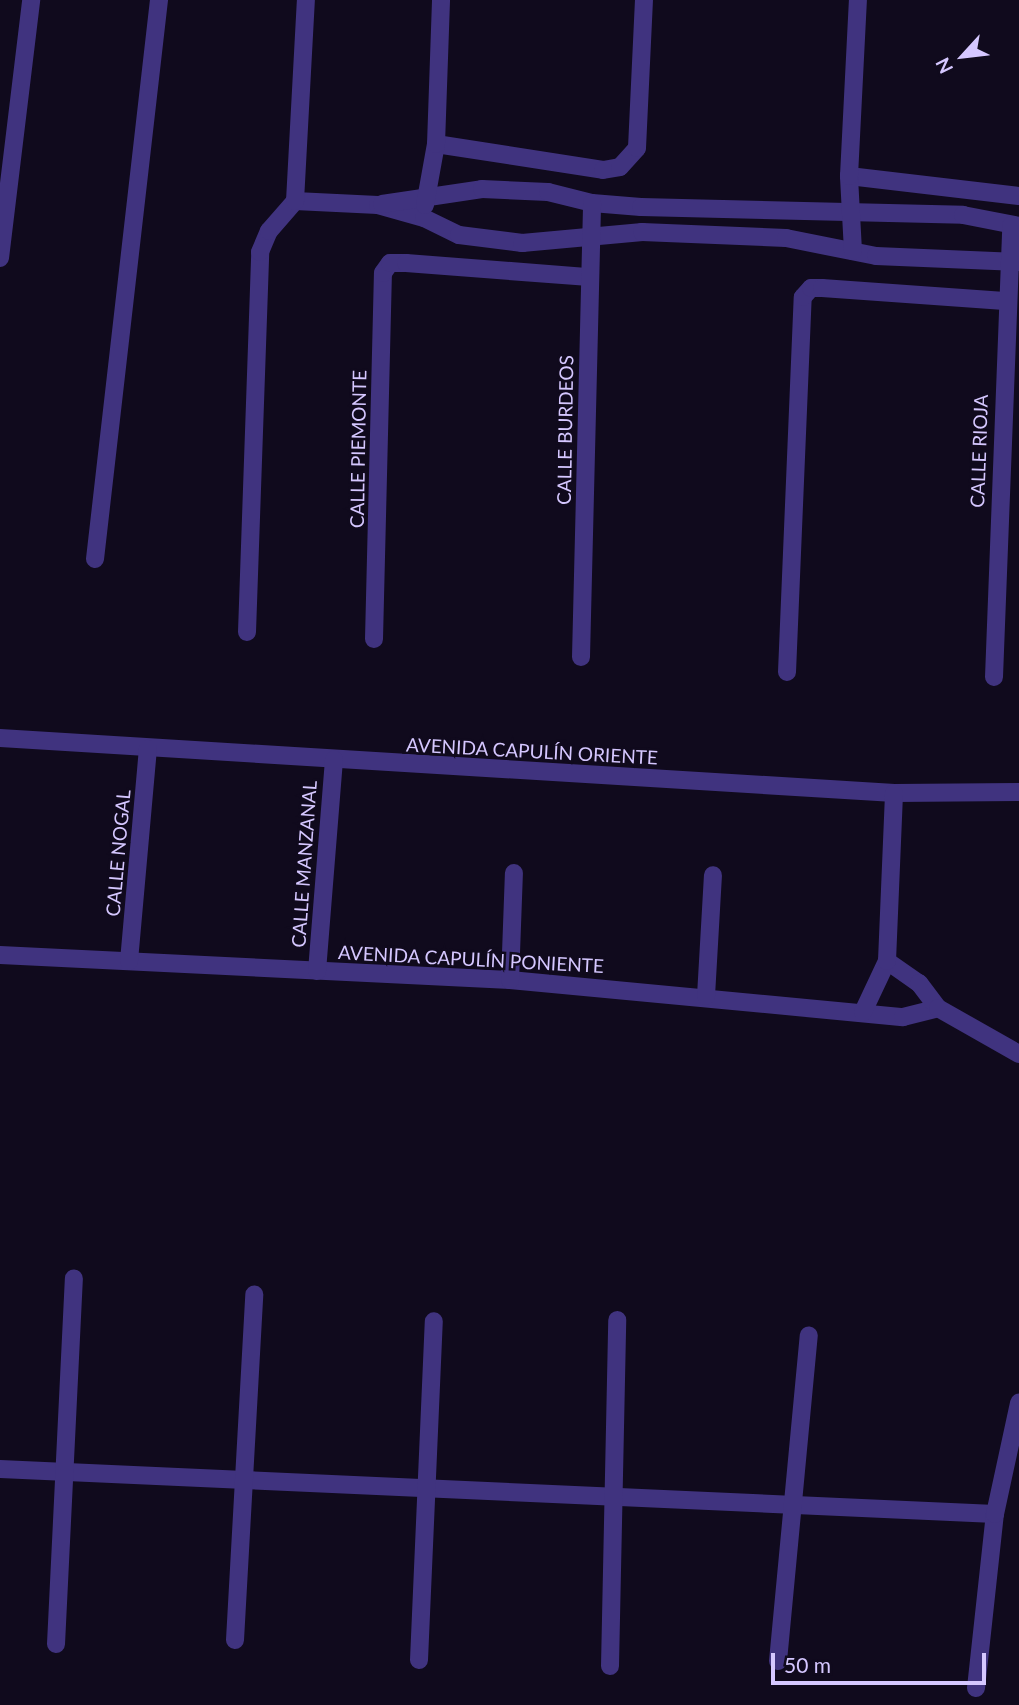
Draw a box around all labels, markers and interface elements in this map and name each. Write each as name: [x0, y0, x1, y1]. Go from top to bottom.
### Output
north arrow: [928, 21, 998, 91]
text: N: [930, 54, 957, 78]
street label: CALLE BURDEOS: [552, 355, 578, 505]
street label: CALLE PIEMONTE: [345, 370, 371, 528]
street label: CALLE RIOJA: [966, 394, 992, 508]
street label: AVENIDA CAPULÍN ORIENTE: [405, 733, 659, 769]
street label: CALLE MANZANAL: [287, 780, 321, 948]
street label: CALLE NOGAL: [101, 789, 135, 917]
street label: AVENIDA CAPULÍN PONIENTE: [337, 941, 605, 977]
scale bar: [774, 1638, 989, 1682]
text: 50 m: [784, 1652, 831, 1677]

